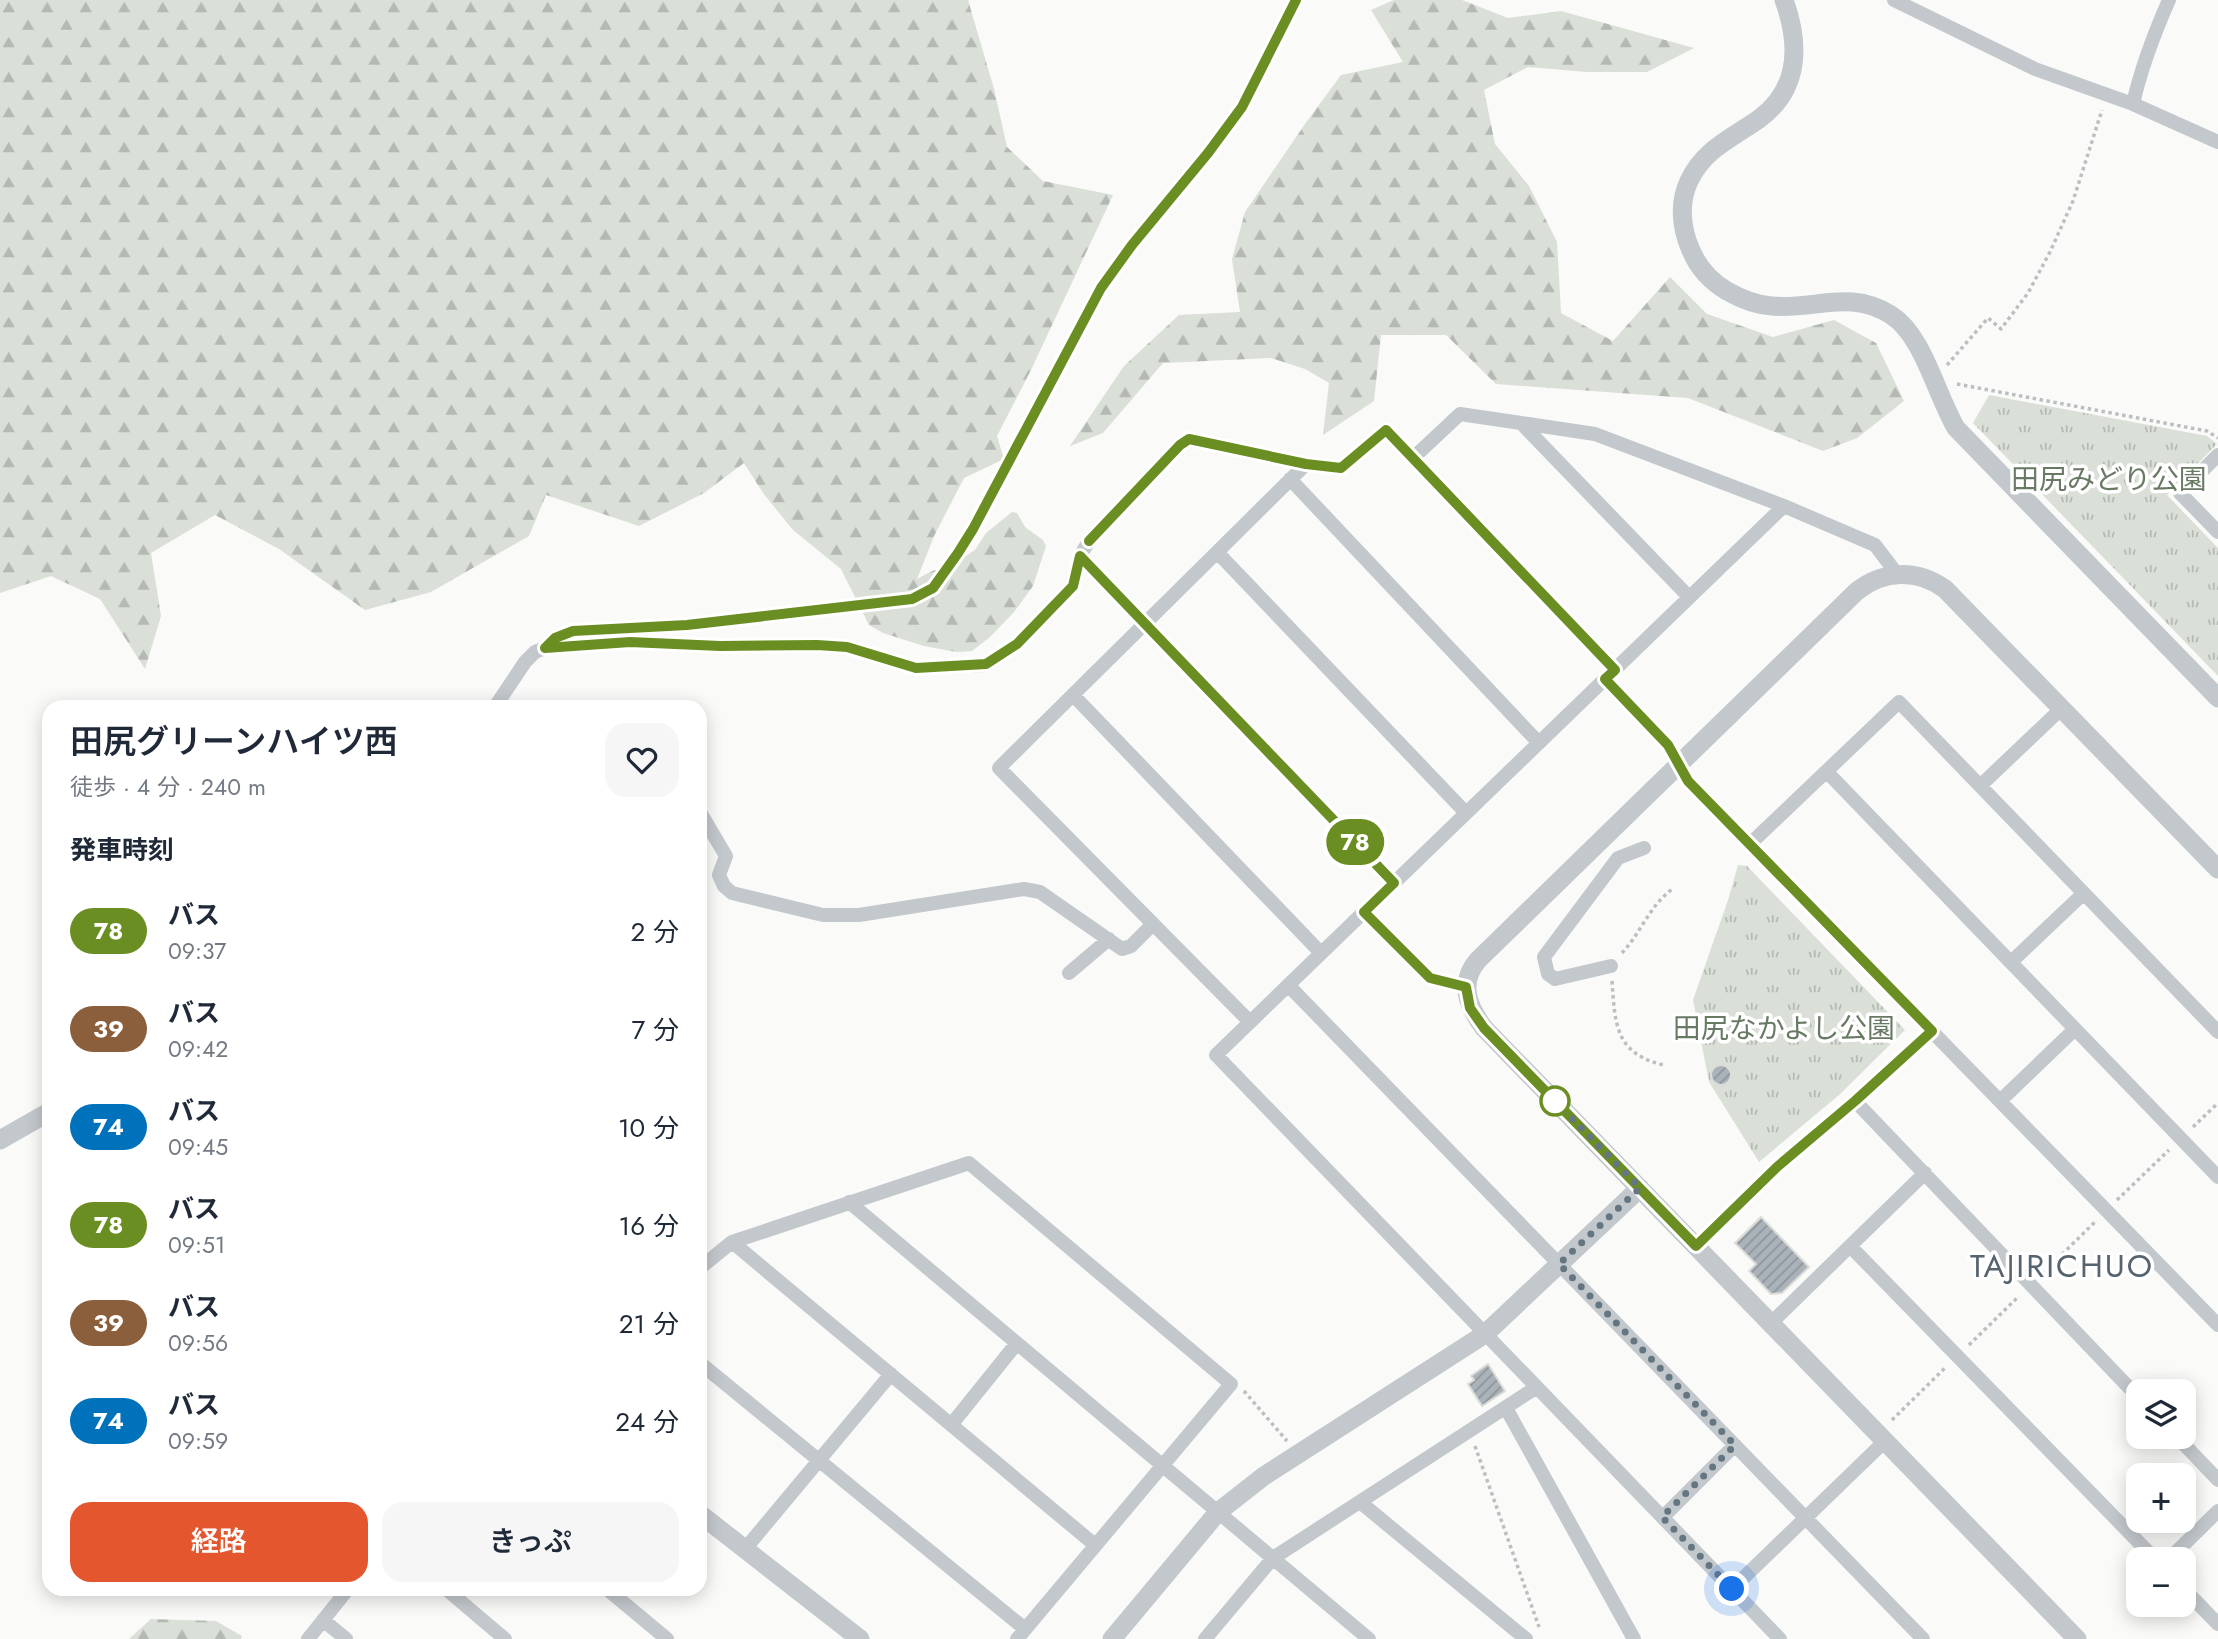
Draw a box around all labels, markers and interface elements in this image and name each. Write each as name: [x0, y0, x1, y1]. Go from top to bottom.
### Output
park label: 田尻みどり公園: [2011, 459, 2207, 500]
text: 田尻グリーンハイツ西: [70, 718, 398, 765]
button: heart: [605, 723, 679, 797]
text: 徒歩 · 4 分 · 240 m: [70, 770, 266, 804]
line badge: 78: [1324, 819, 1386, 865]
text: 78: [1340, 824, 1370, 859]
text: 発車時刻: [70, 831, 174, 869]
text: バス: [168, 896, 220, 934]
text: 78: [94, 913, 123, 948]
text: 2 分: [630, 913, 679, 951]
text: 09:37: [168, 934, 226, 968]
text: バス: [168, 994, 220, 1032]
park label: 田尻なかよし公園: [1673, 1008, 1895, 1049]
text: 39: [93, 1011, 124, 1046]
text: 7 分: [632, 1011, 679, 1049]
text: 09:42: [168, 1032, 228, 1066]
unlabelled marker: [1540, 1086, 1570, 1116]
text: バス: [168, 1092, 220, 1130]
text: 74: [93, 1109, 124, 1144]
text: 10 分: [618, 1109, 679, 1147]
text: 09:45: [168, 1130, 228, 1164]
text: バス: [168, 1190, 220, 1228]
text: 78: [94, 1207, 123, 1242]
text: 16 分: [619, 1207, 679, 1245]
text: 09:51: [168, 1228, 225, 1262]
district label: TAJIRICHUO: [1970, 1243, 2154, 1289]
text: バス: [168, 1288, 220, 1326]
text: 39: [93, 1305, 124, 1340]
text: 21 分: [619, 1305, 679, 1343]
text: 09:56: [168, 1326, 228, 1360]
map controls: [2126, 1379, 2196, 1617]
button: layers: [2126, 1379, 2196, 1449]
text: バス: [168, 1386, 220, 1424]
text: 74: [93, 1403, 124, 1438]
text: 24 分: [615, 1403, 679, 1441]
text: 09:59: [168, 1424, 228, 1458]
button: +: [2126, 1463, 2196, 1533]
button: 経路: [70, 1502, 368, 1582]
button: きっぷ: [382, 1502, 679, 1582]
button: −: [2126, 1547, 2196, 1617]
your location: [1714, 1571, 1749, 1606]

